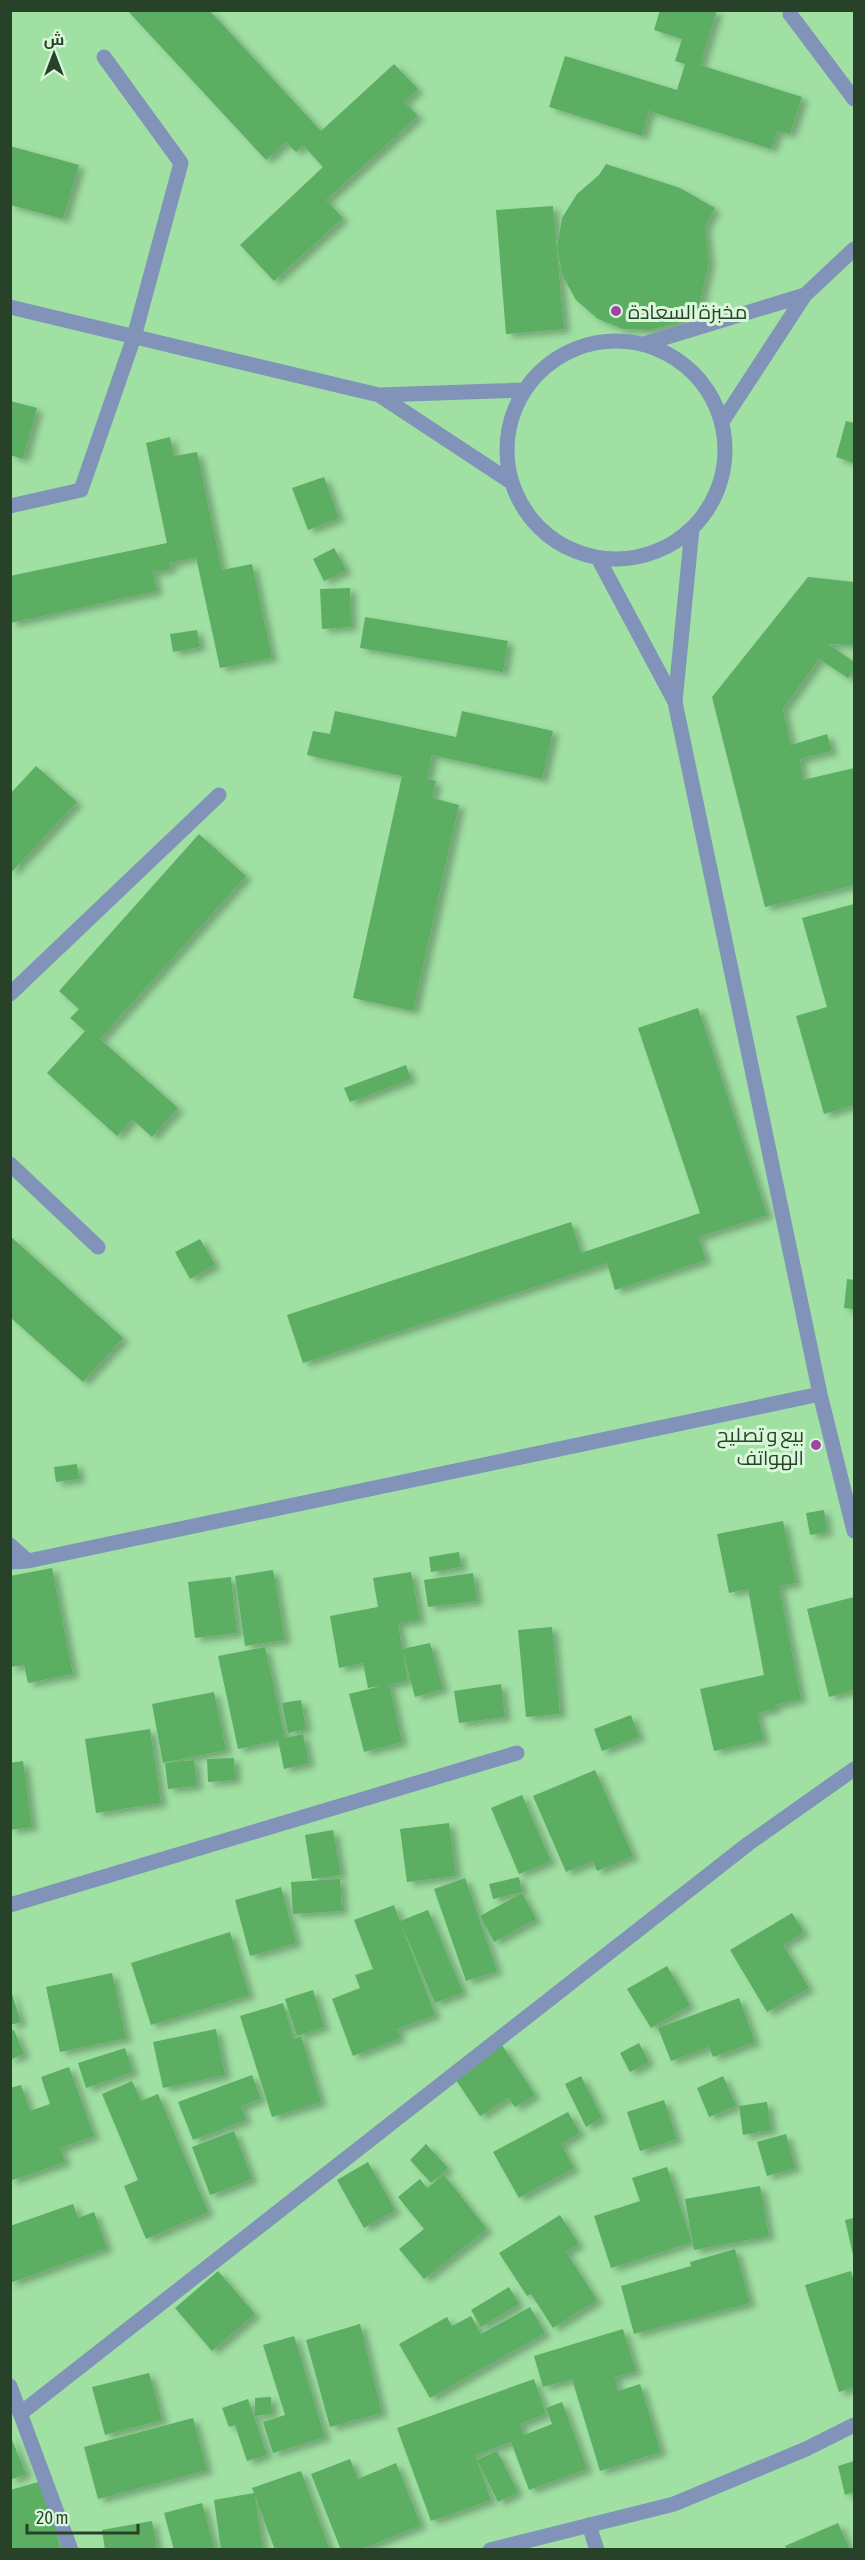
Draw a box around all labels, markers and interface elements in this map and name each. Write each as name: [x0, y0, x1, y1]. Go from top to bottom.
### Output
north arrow: [24, 24, 84, 84]
text: ش: [44, 30, 64, 49]
place label: مخبزة السعادة: [628, 300, 747, 324]
marker: مخبزة السعادة: [609, 304, 623, 318]
place label: بيع و تصليح الهواتف: [717, 1423, 804, 1471]
marker: بيع و تصليح الهواتف: [809, 1438, 823, 1452]
scale bar: [27, 2497, 138, 2535]
text: 20 m: [36, 2507, 68, 2528]

